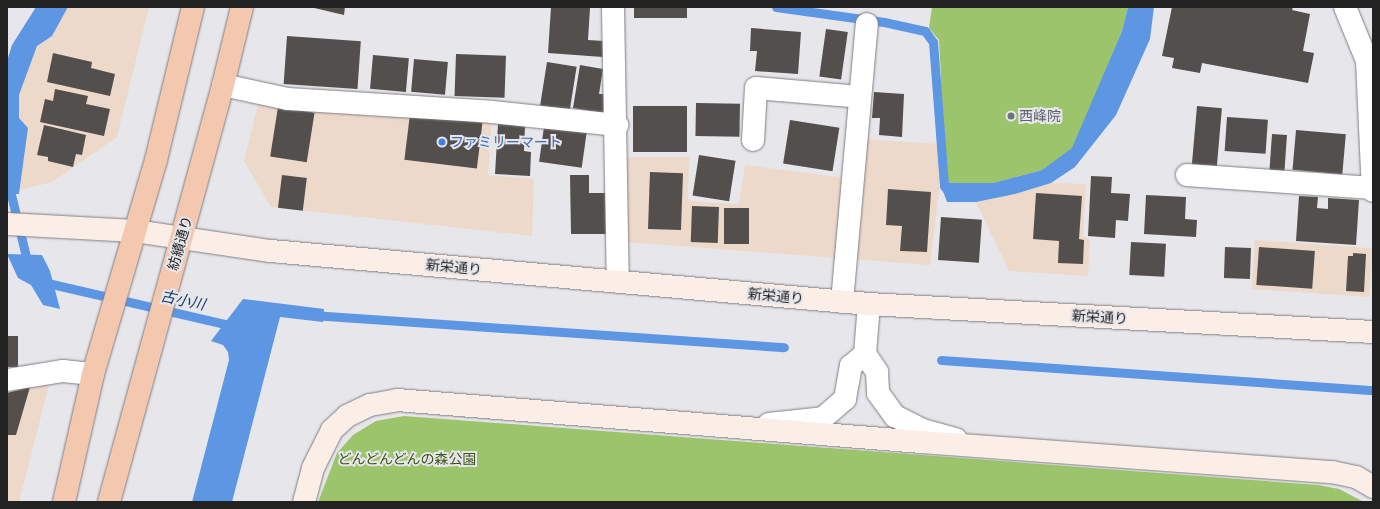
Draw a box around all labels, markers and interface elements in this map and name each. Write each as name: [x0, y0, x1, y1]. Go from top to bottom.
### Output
place label: 西峰院: [1019, 108, 1061, 124]
marker: 西峰院: [1006, 111, 1016, 121]
place label: ファミリーマート: [450, 134, 562, 150]
marker: ファミリーマート: [437, 137, 447, 147]
street label: 紡績通り: [164, 214, 196, 272]
street label: 新栄通り: [425, 256, 483, 278]
street label: 新栄通り: [747, 285, 805, 307]
water label: 古小川: [159, 287, 207, 313]
street label: 新栄通り: [1072, 307, 1128, 327]
park label: どんどんどんの森公園: [337, 451, 477, 467]

